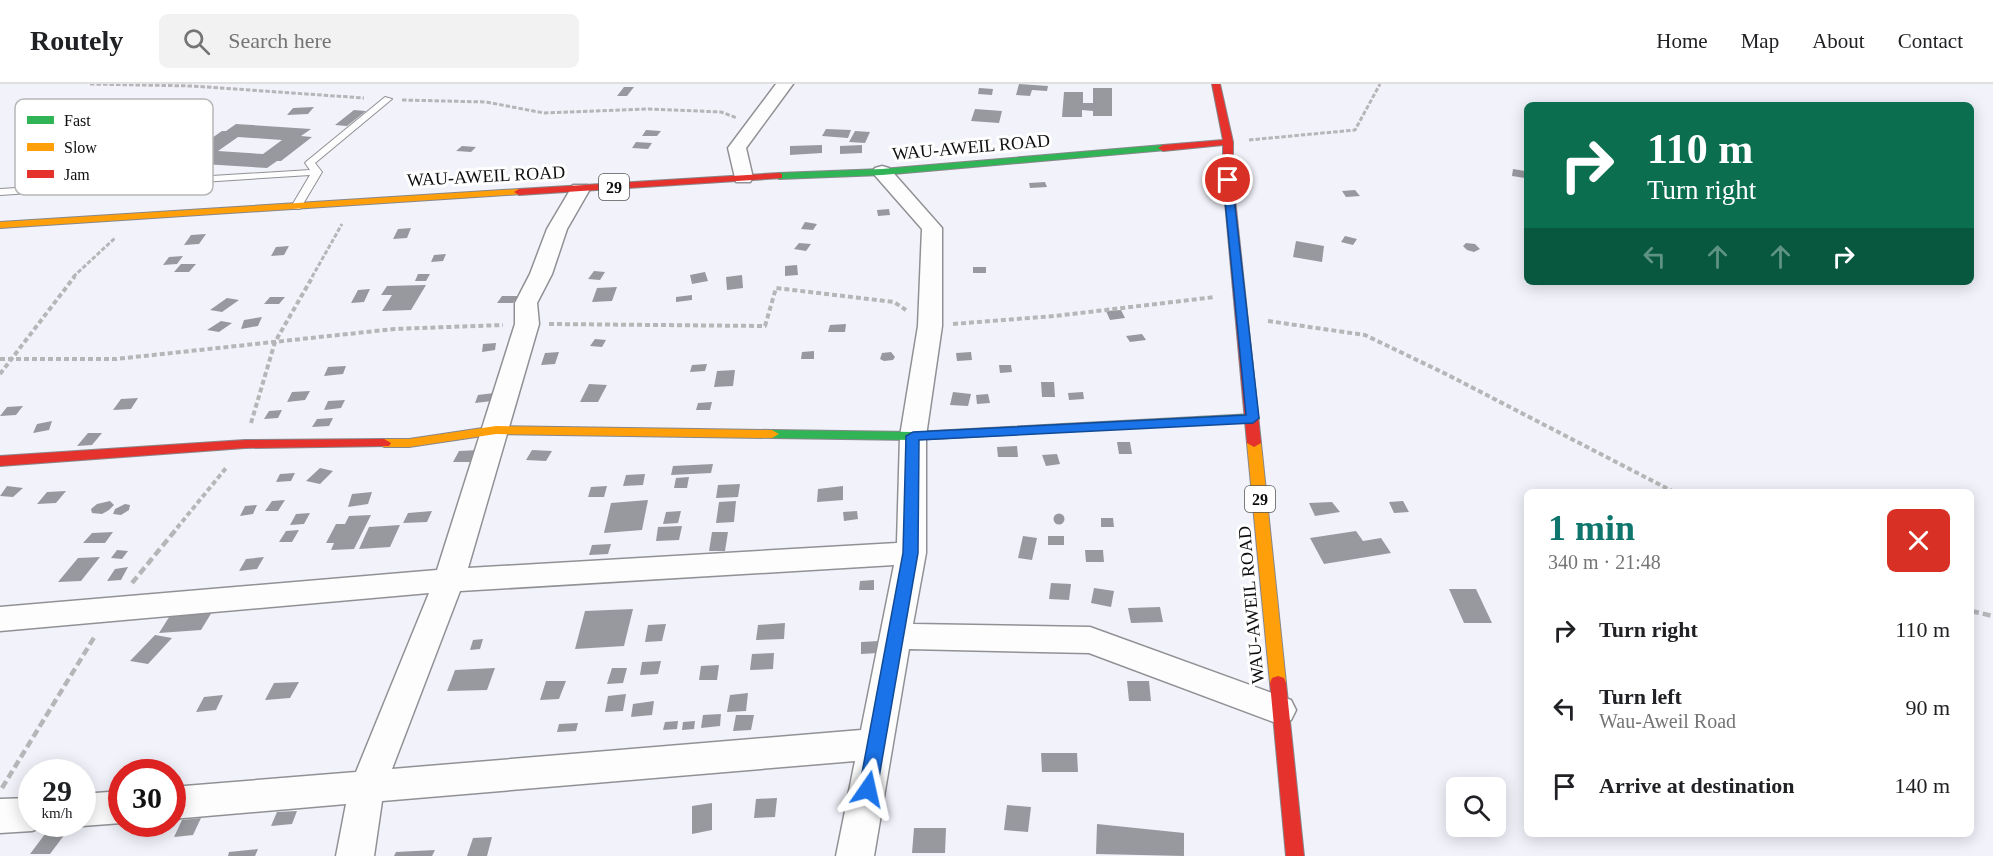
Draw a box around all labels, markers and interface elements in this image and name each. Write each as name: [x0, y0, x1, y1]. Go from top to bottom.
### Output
search box: [159, 14, 579, 68]
text: Routely: [30, 25, 123, 56]
icon: search: [180, 25, 213, 58]
text: Search here: [228, 28, 332, 53]
text: Home: [1656, 29, 1708, 53]
text: Map: [1741, 29, 1779, 53]
text: About: [1812, 29, 1865, 53]
text: Contact: [1898, 29, 1963, 53]
legend: [15, 99, 213, 195]
text: Fast: [64, 112, 91, 129]
icon: right: [1548, 126, 1626, 204]
text: 110 m: [1647, 126, 1753, 172]
street label: WAU-AWEIL ROAD: [891, 130, 1051, 164]
text: Slow: [64, 139, 97, 156]
pin: [1202, 154, 1253, 205]
street label: WAU-AWEIL ROAD: [406, 162, 566, 190]
icon: arrive: [1211, 163, 1244, 196]
text: Jam: [64, 166, 90, 183]
road number: 29: [599, 174, 629, 200]
text: Turn right: [1647, 175, 1756, 205]
icon: left: [1638, 240, 1671, 273]
icon: ahead: [1701, 240, 1734, 273]
icon: ahead: [1764, 240, 1797, 273]
icon: right: [1827, 240, 1860, 273]
road number: 29: [1245, 486, 1275, 512]
text: 1 min: [1548, 508, 1635, 548]
button: close: [1887, 509, 1950, 572]
street label: WAU-AWEIL ROAD: [1234, 525, 1268, 685]
text: 340 m · 21:48: [1548, 551, 1661, 573]
icon: right: [1548, 614, 1581, 647]
text: Turn right: [1599, 617, 1698, 642]
text: 110 m: [1895, 617, 1950, 642]
text: Turn left: [1599, 684, 1682, 709]
icon: left: [1548, 692, 1581, 725]
text: 90 m: [1905, 695, 1950, 720]
text: Wau-Aweil Road: [1599, 710, 1736, 732]
position arrow: [836, 757, 900, 821]
speed limit sign: 30: [108, 759, 186, 837]
icon: arrive: [1548, 770, 1581, 803]
text: Arrive at destination: [1599, 773, 1795, 798]
text: 140 m: [1894, 773, 1950, 798]
text: 29: [42, 774, 72, 807]
map controls: [1446, 777, 1506, 837]
button: search: [1446, 777, 1506, 837]
text: km/h: [42, 805, 72, 821]

